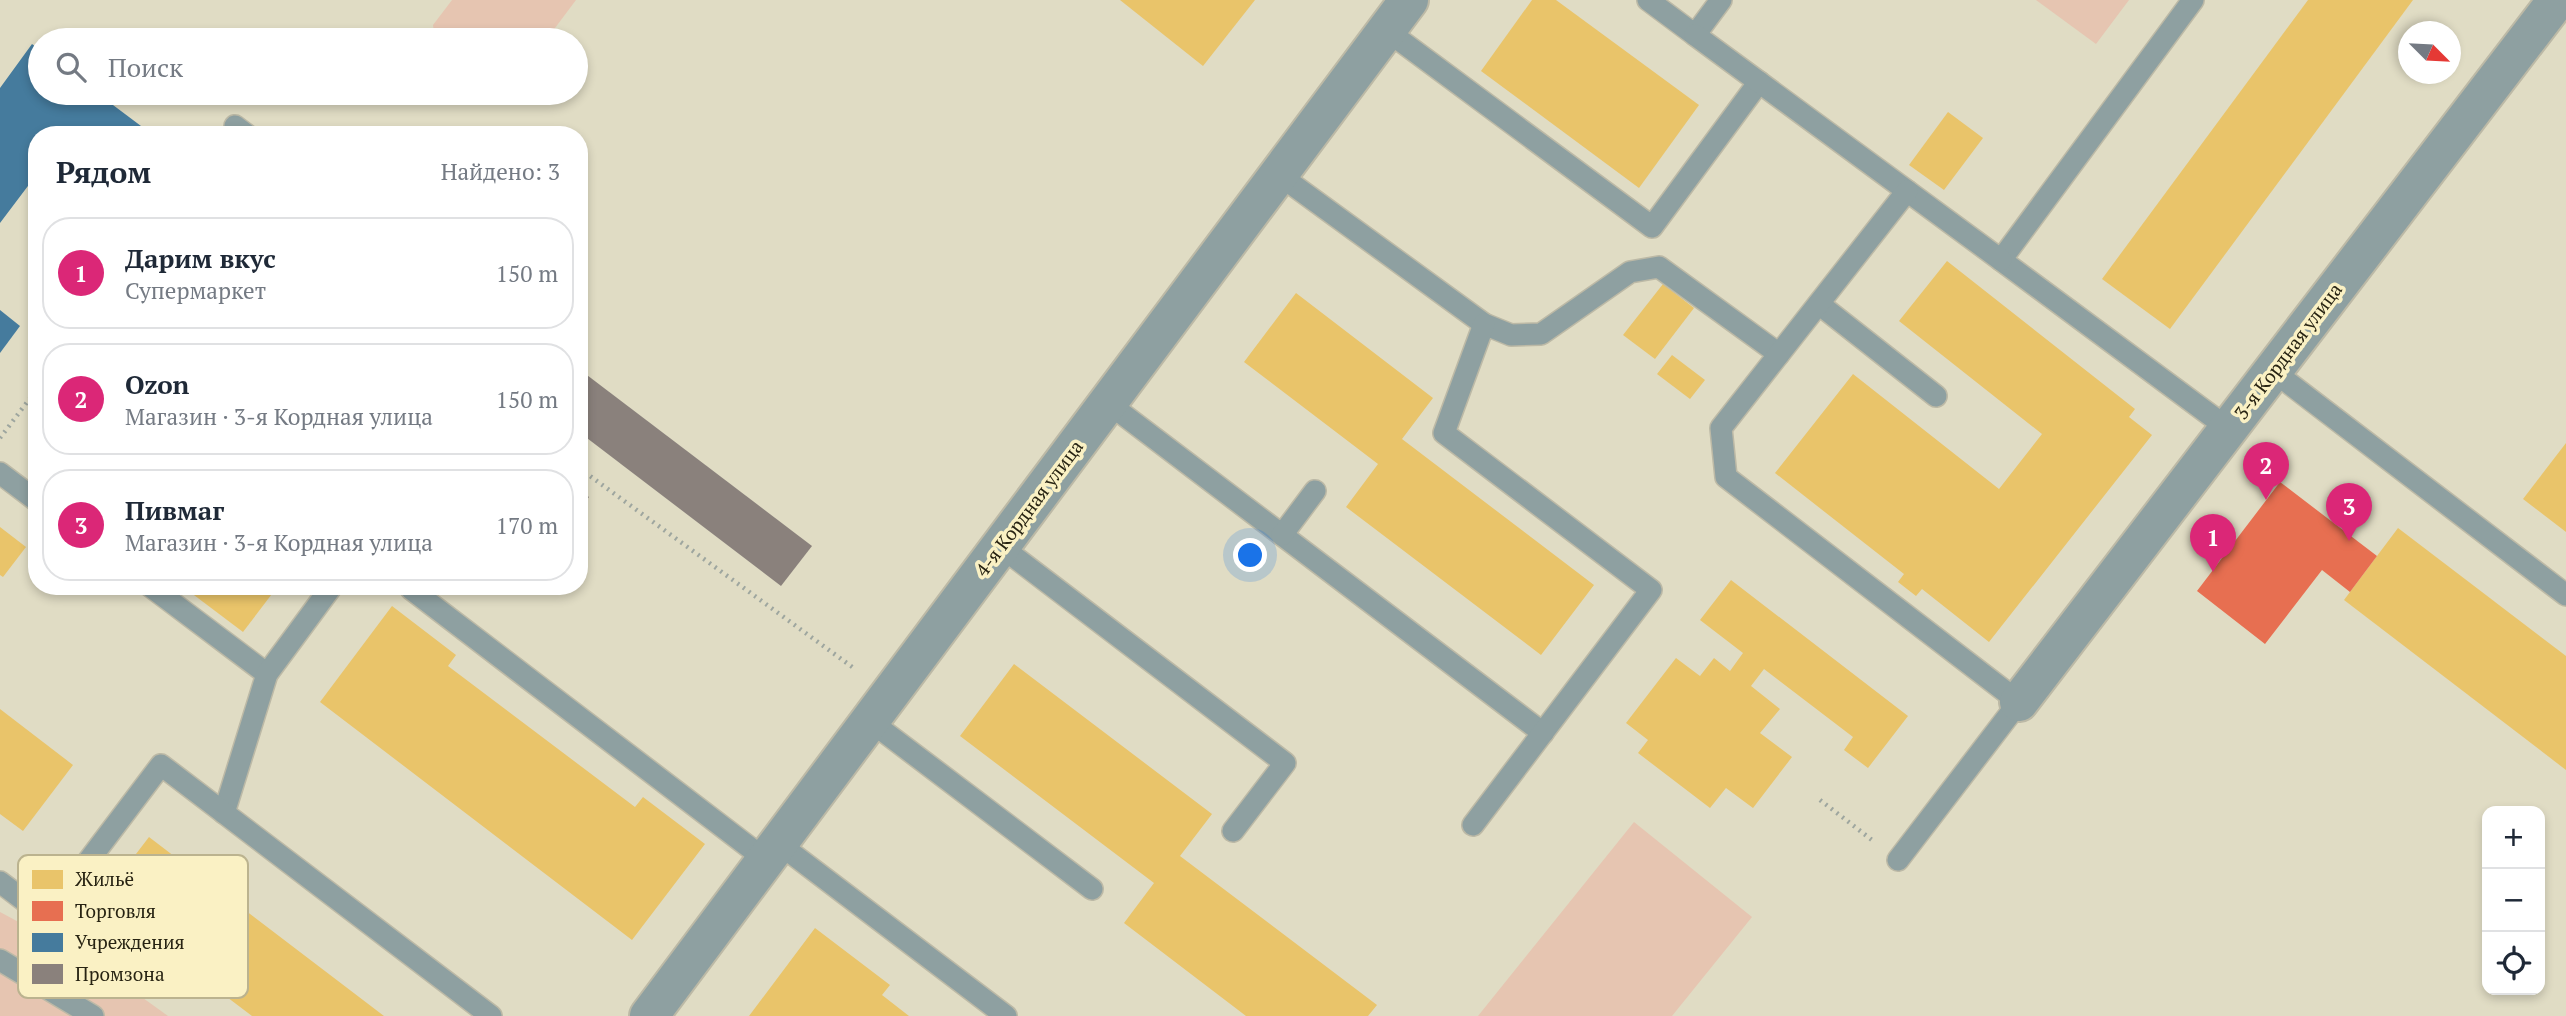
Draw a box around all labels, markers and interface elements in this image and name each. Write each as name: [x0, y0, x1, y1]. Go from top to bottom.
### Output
north arrow: [2398, 21, 2461, 84]
search box: [28, 28, 588, 105]
icon: search: [52, 48, 90, 86]
text: Поиск: [108, 50, 183, 84]
text: Рядом: [56, 152, 151, 192]
text: Найдено: 3: [441, 156, 560, 187]
text: Дарим вкус: [125, 241, 276, 275]
text: 1: [75, 258, 88, 289]
text: 150 m: [496, 258, 558, 289]
text: Супермаркет: [125, 275, 266, 306]
street label: 3-я Кордная улица: [2228, 277, 2347, 424]
text: Ozon: [125, 367, 189, 401]
text: 2: [75, 384, 88, 415]
text: 150 m: [496, 384, 558, 415]
text: Магазин · 3-я Кордная улица: [125, 401, 433, 432]
street label: 4-я Кордная улица: [969, 434, 1088, 581]
pin: 2: [2243, 442, 2289, 500]
pin: 3: [2326, 483, 2372, 541]
text: Пивмаг: [125, 493, 224, 527]
text: 3: [75, 510, 88, 541]
text: 170 m: [496, 510, 558, 541]
pin: 1: [2190, 514, 2236, 572]
text: Магазин · 3-я Кордная улица: [125, 527, 433, 558]
your location: [1233, 538, 1267, 572]
map controls: [2482, 806, 2545, 995]
button: +: [2482, 806, 2545, 869]
legend: [18, 855, 248, 998]
text: Жильё: [75, 866, 134, 891]
button: −: [2482, 869, 2545, 932]
text: Торговля: [75, 898, 156, 923]
text: Учреждения: [75, 929, 185, 954]
button: locate: [2482, 932, 2545, 995]
text: Промзона: [75, 961, 165, 986]

